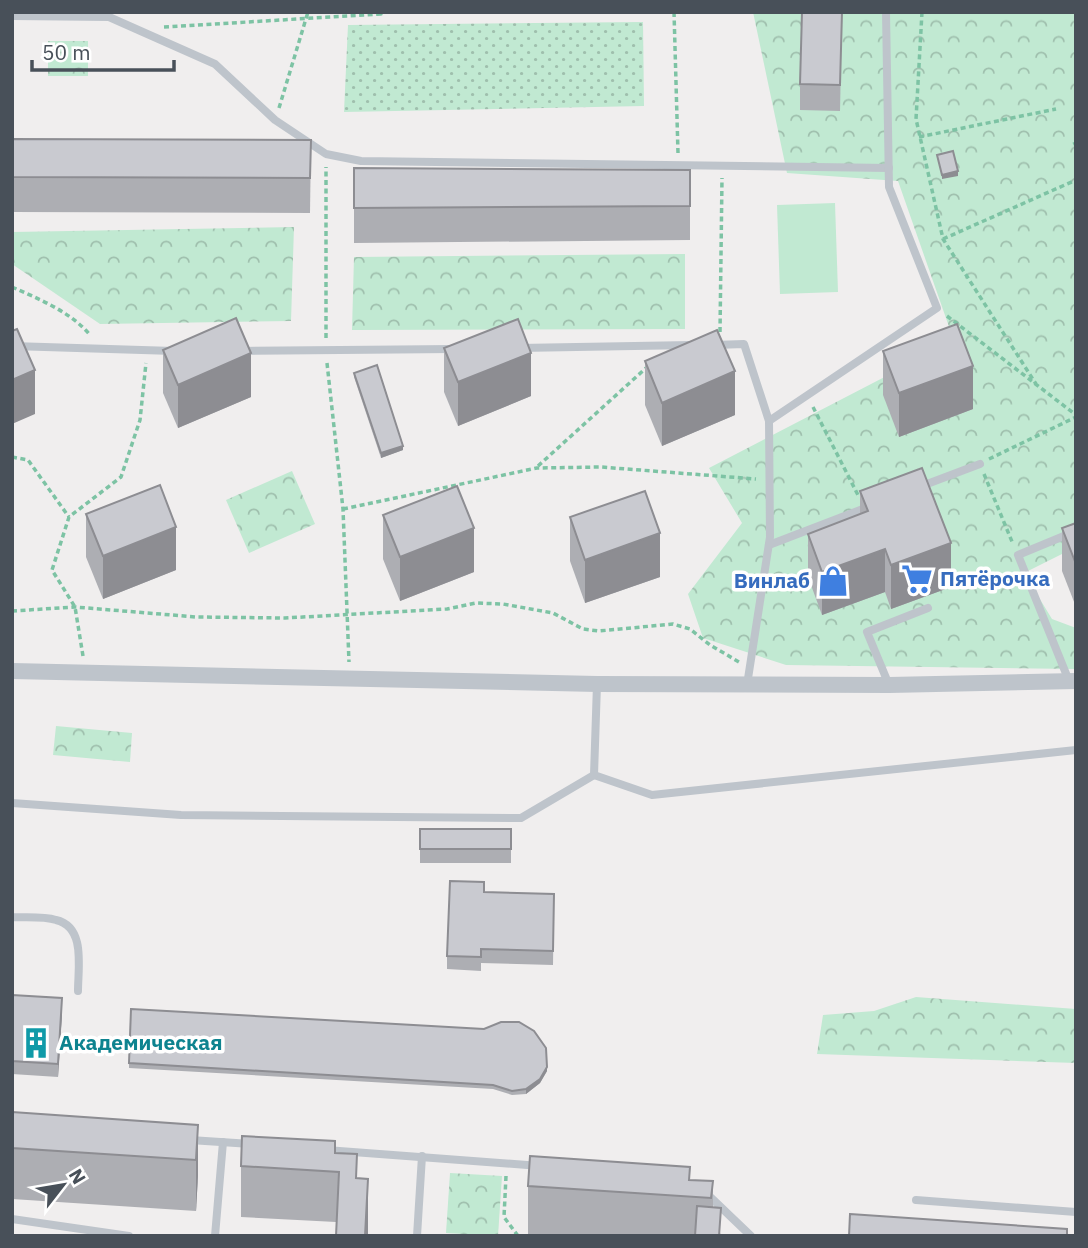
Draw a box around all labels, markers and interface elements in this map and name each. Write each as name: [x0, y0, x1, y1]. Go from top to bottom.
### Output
scale bar: [32, 28, 173, 72]
text: 50 m: [42, 38, 91, 66]
supermarket icon: Пятёрочка: [900, 562, 934, 596]
shop icon: Винлаб: [816, 564, 850, 598]
place label: Пятёрочка: [940, 564, 1050, 592]
place label: Винлаб: [734, 566, 810, 594]
building icon: Академическая: [19, 1026, 53, 1060]
place label: Академическая: [59, 1028, 222, 1056]
north arrow: [28, 1150, 98, 1220]
text: N: [64, 1164, 91, 1188]

